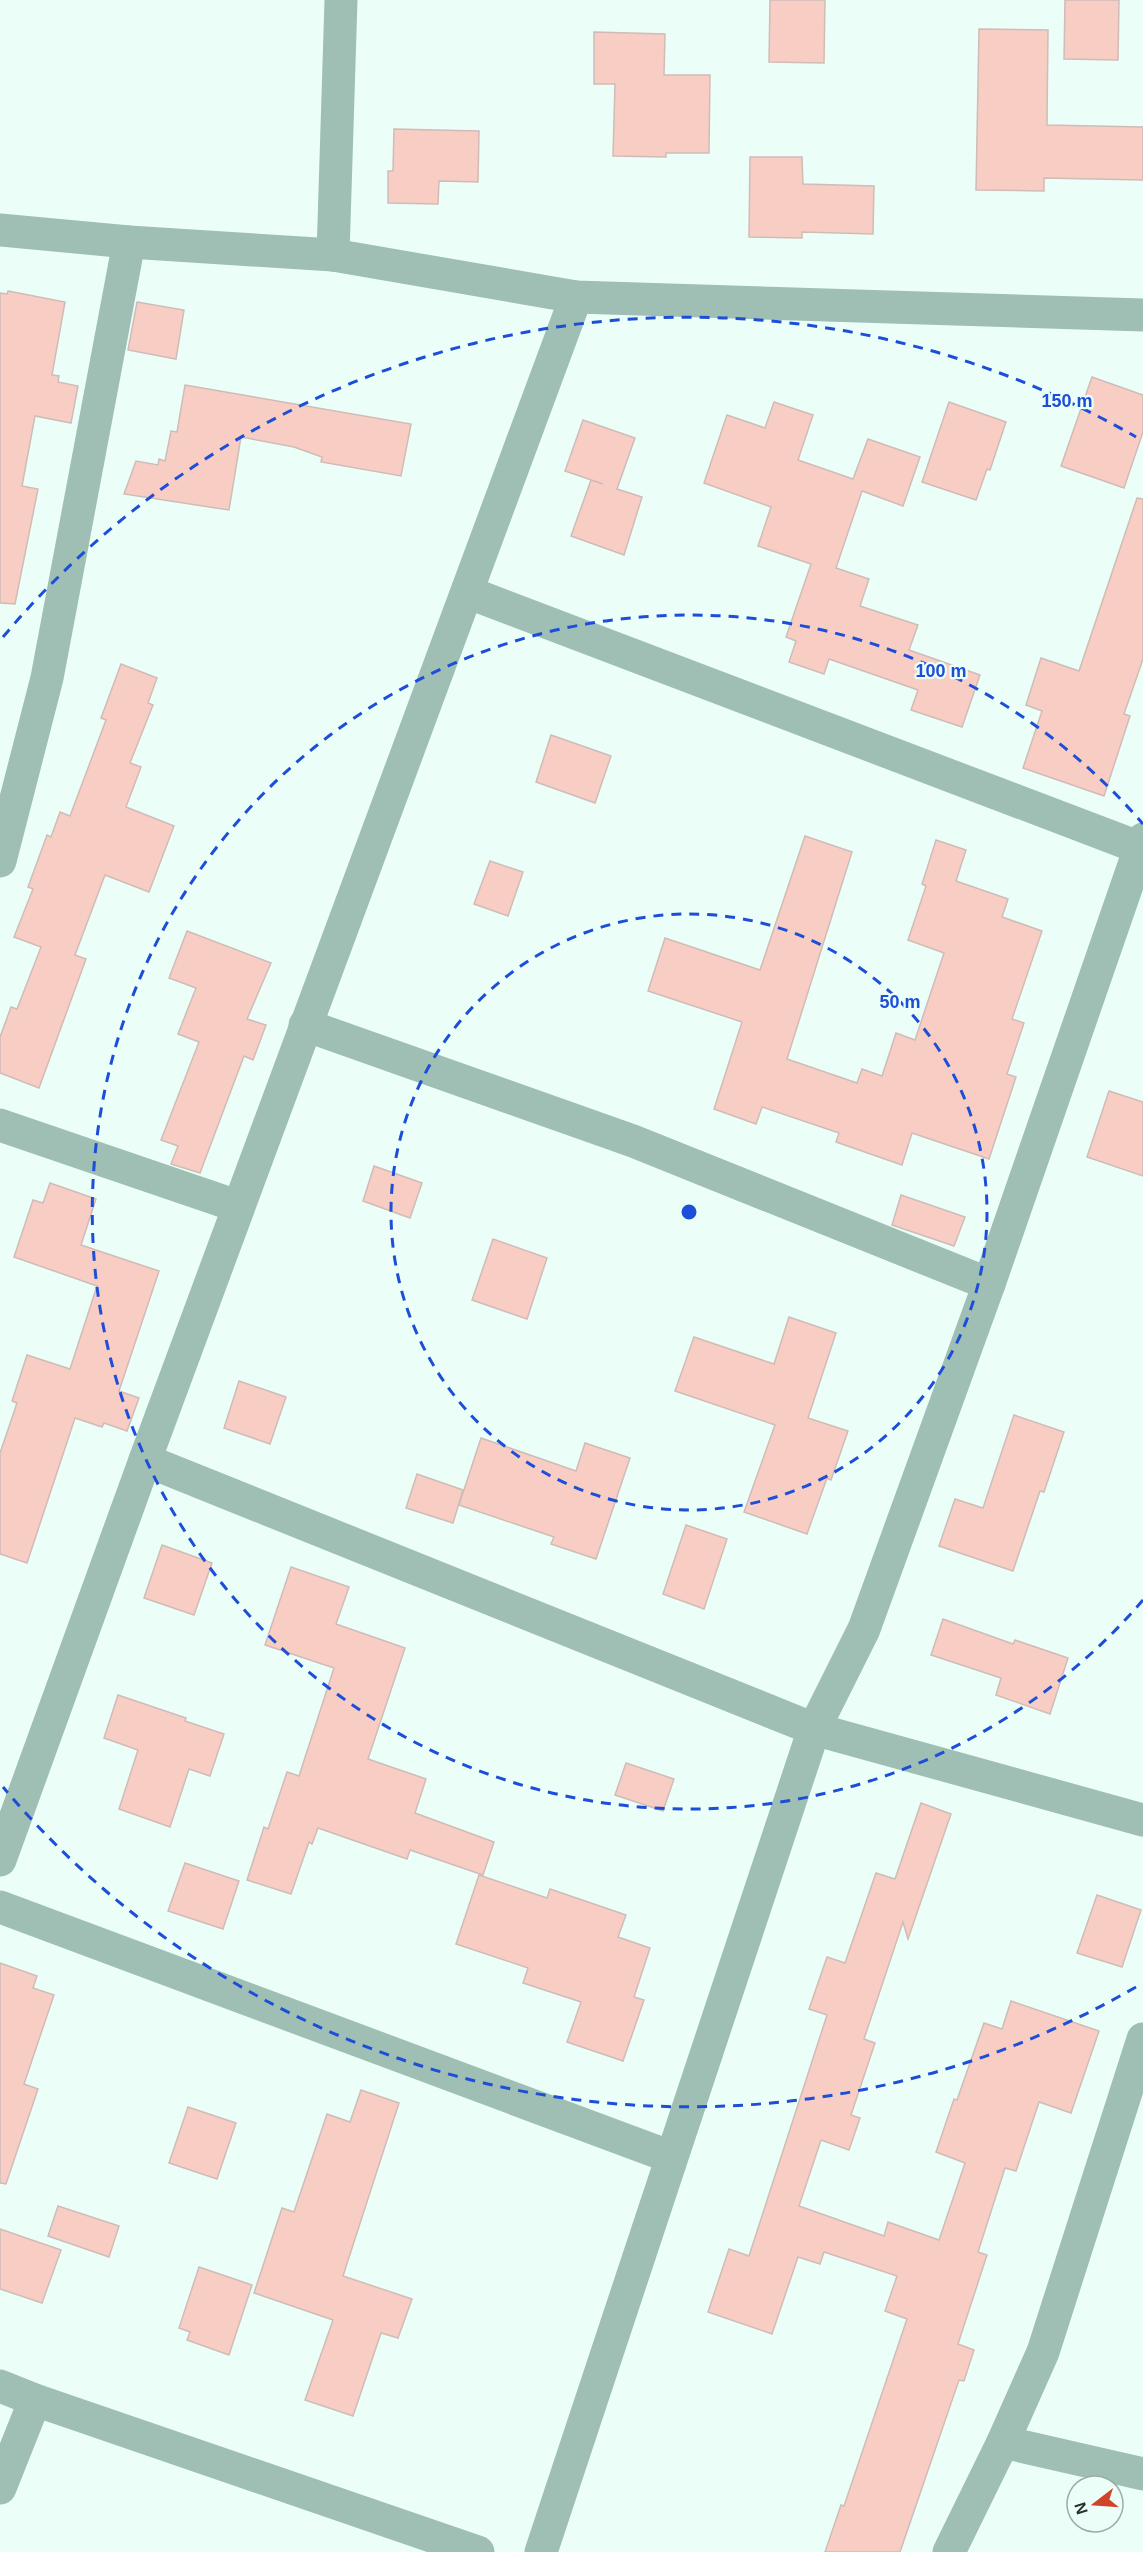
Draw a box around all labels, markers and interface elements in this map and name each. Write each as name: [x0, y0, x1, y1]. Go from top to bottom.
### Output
text: 150 m: [1041, 391, 1093, 411]
text: 100 m: [915, 661, 967, 681]
text: 50 m: [879, 992, 921, 1012]
centre of rings: [679, 1202, 699, 1222]
north arrow: [1065, 2474, 1125, 2534]
text: N: [1071, 2500, 1091, 2516]

